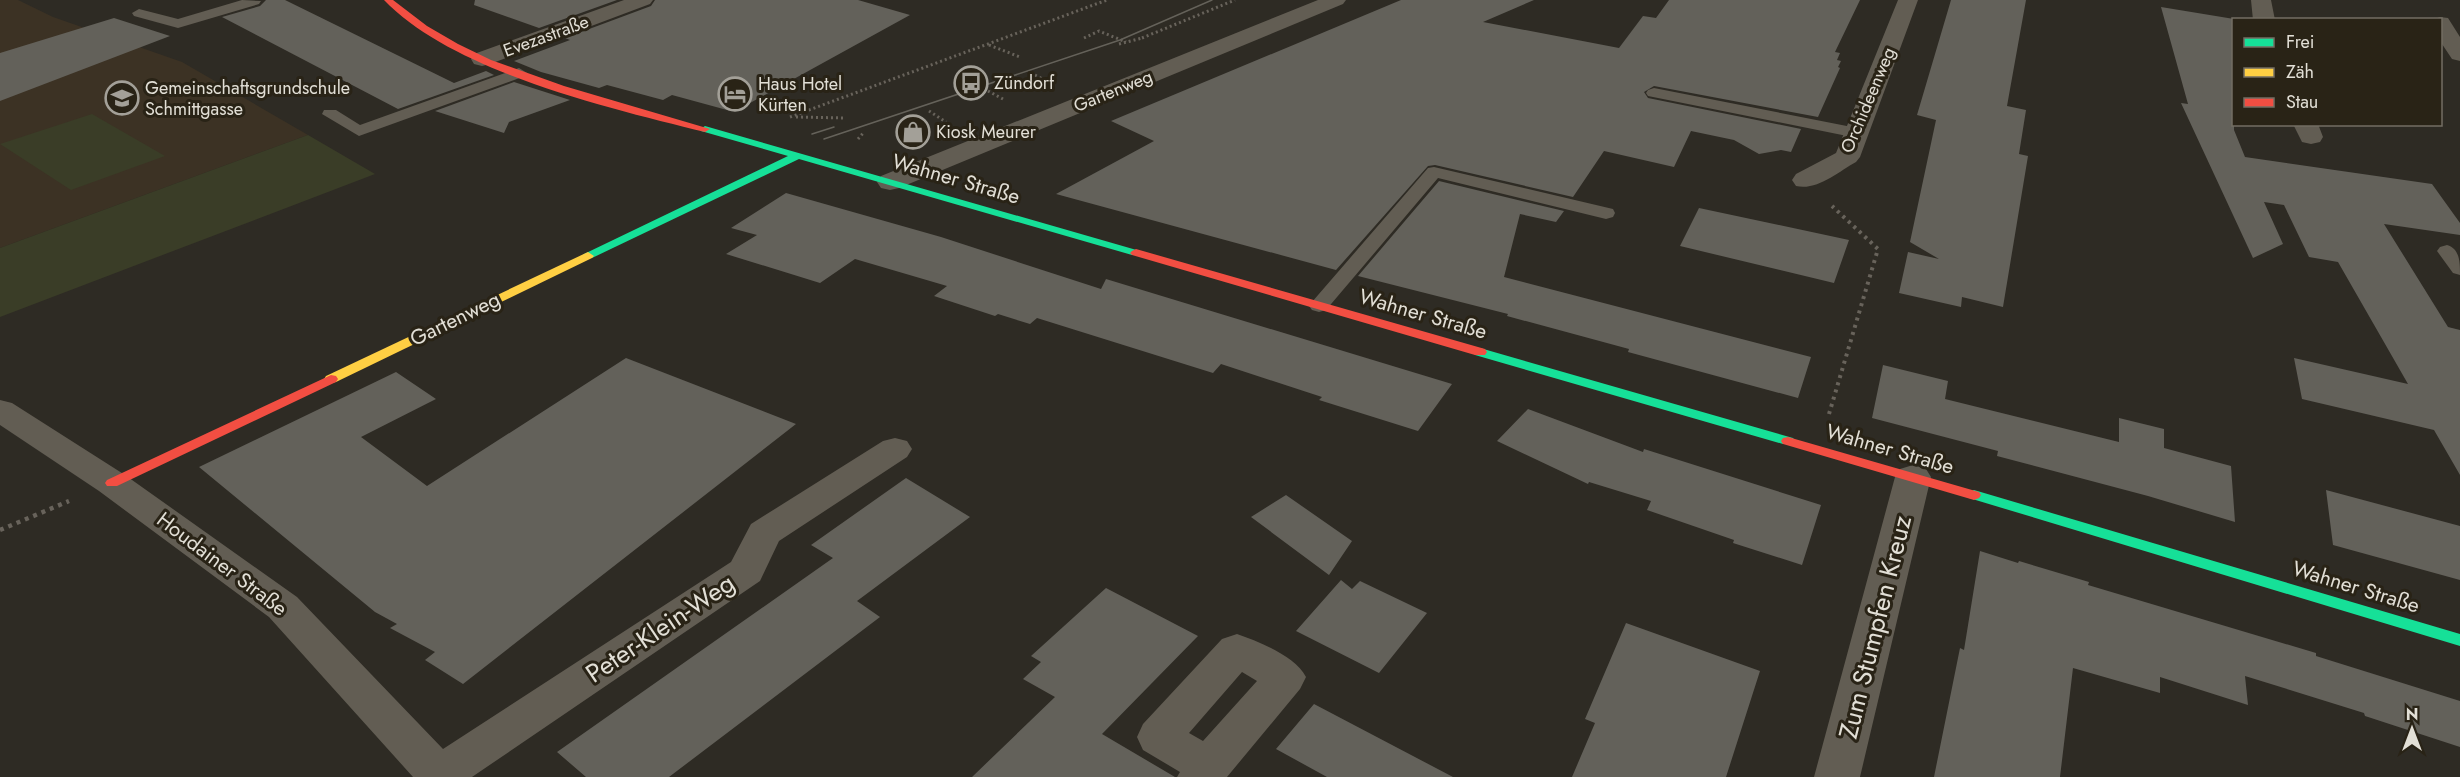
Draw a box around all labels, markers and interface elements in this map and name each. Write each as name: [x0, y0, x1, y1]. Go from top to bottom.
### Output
street label: Evezastraße: [500, 9, 592, 63]
legend: [2232, 18, 2442, 126]
text: Frei: [2286, 29, 2315, 55]
street label: Orchideenweg: [1834, 43, 1902, 157]
text: Zäh: [2286, 59, 2314, 85]
street label: Gartenweg: [1070, 63, 1156, 119]
bus stop icon: Zündorf: [953, 65, 989, 101]
place label: Zündorf: [994, 70, 1055, 96]
place label: Haus Hotel Kürten: [758, 71, 842, 118]
place label: Gemeinschaftsgrundschule Schmittgasse: [145, 75, 350, 122]
hotel icon: Haus Hotel Kürten: [717, 76, 753, 112]
school or university icon: Gemeinschaftsgrundschule Schmittgasse: [104, 80, 140, 116]
text: Stau: [2286, 89, 2318, 115]
shop icon: Kiosk Meurer: [895, 114, 931, 150]
place label: Kiosk Meurer: [936, 119, 1037, 145]
street label: Wahner Straße: [889, 146, 1024, 212]
street label: Wahner Straße: [1356, 281, 1491, 347]
street label: Gartenweg: [405, 284, 505, 354]
street label: Wahner Straße: [1823, 416, 1958, 482]
street label: Houdainer Straße: [150, 505, 294, 623]
street label: Zum Stumpfen Kreuz: [1829, 511, 1921, 743]
street label: Wahner Straße: [2289, 553, 2424, 621]
street label: Peter-Klein-Weg: [578, 564, 742, 692]
north arrow: [2382, 699, 2442, 759]
text: N: [2406, 703, 2418, 726]

